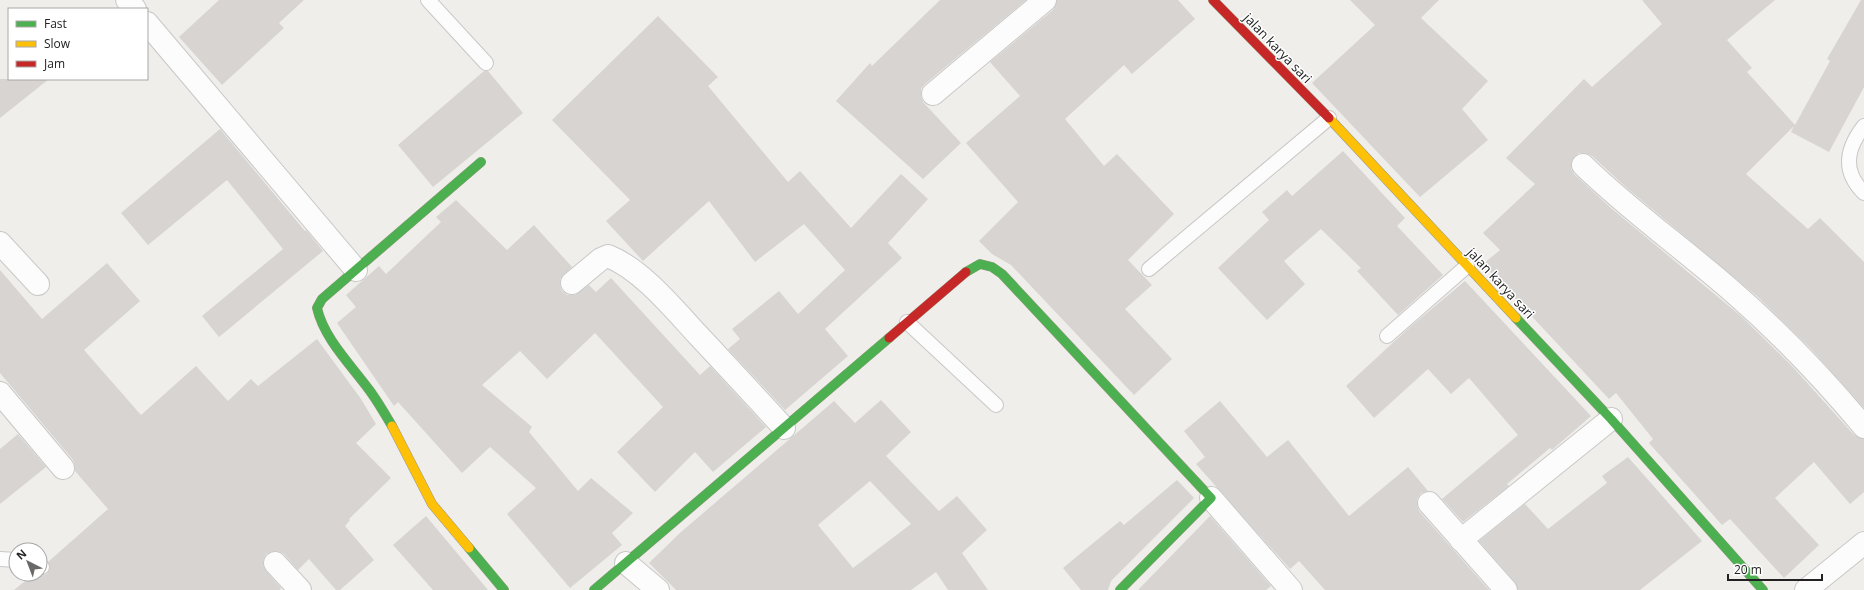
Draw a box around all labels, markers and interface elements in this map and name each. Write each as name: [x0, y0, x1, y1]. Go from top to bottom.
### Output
legend: [8, 8, 148, 80]
street label: jalan karya sari: [1239, 8, 1316, 87]
text: Fast: [44, 15, 67, 32]
text: Slow: [44, 35, 71, 52]
text: Jam: [43, 55, 65, 72]
street label: jalan karya sari: [1463, 243, 1539, 322]
north arrow: [8, 542, 48, 582]
text: N: [13, 546, 29, 563]
scale bar: [1728, 556, 1822, 582]
text: 20 m: [1734, 561, 1762, 578]

